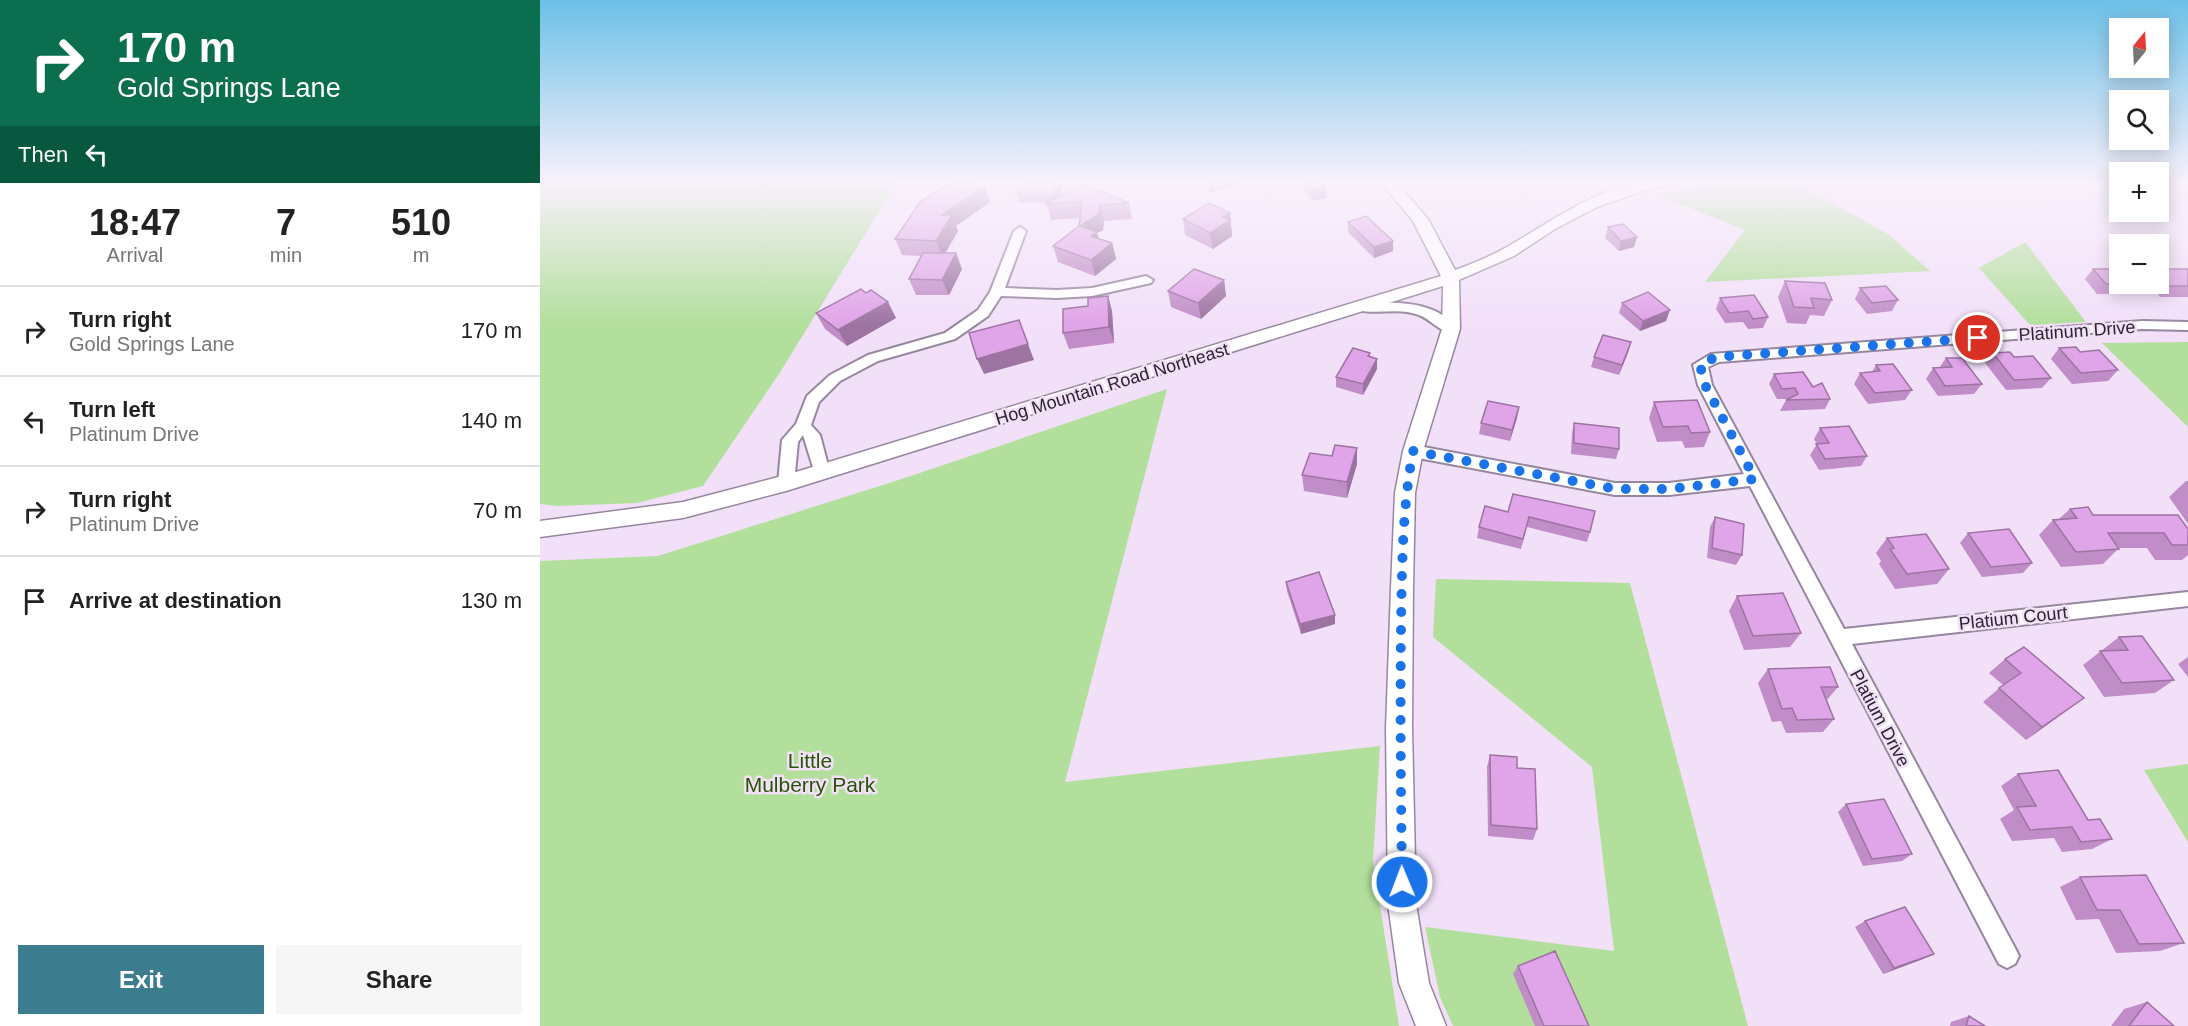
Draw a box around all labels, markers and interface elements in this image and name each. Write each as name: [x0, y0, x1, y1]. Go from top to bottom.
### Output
north arrow: [2109, 18, 2169, 78]
map controls: [2109, 18, 2169, 294]
icon: right: [18, 24, 96, 102]
text: 170 m: [117, 24, 236, 71]
text: Gold Springs Lane: [117, 73, 341, 103]
button: search: [2109, 90, 2169, 150]
icon: left: [80, 138, 113, 171]
text: Then: [18, 142, 68, 167]
button: +: [2109, 162, 2169, 222]
text: 18:47: [89, 202, 181, 243]
text: 7: [276, 202, 296, 243]
text: 510: [391, 202, 451, 243]
button: −: [2109, 234, 2169, 294]
text: Arrival: [107, 244, 163, 266]
text: min: [270, 244, 302, 266]
text: m: [413, 244, 429, 266]
text: Turn right: [69, 307, 171, 332]
pin: [1952, 312, 2003, 363]
icon: right: [18, 315, 51, 348]
street label: Platinum Drive: [2018, 317, 2136, 345]
text: 170 m: [461, 318, 522, 343]
icon: arrive: [1961, 321, 1994, 354]
text: Gold Springs Lane: [69, 333, 235, 355]
street label: Hog Mountain Road Northeast: [993, 339, 1231, 429]
text: Turn left: [69, 397, 155, 422]
icon: left: [18, 405, 51, 438]
text: 140 m: [461, 408, 522, 433]
text: Platinum Drive: [69, 423, 199, 445]
text: Turn right: [69, 487, 171, 512]
icon: right: [18, 495, 51, 528]
text: 70 m: [473, 498, 522, 523]
text: Platinum Drive: [69, 513, 199, 535]
icon: arrive: [18, 585, 51, 618]
text: Arrive at destination: [69, 588, 282, 613]
text: 130 m: [461, 588, 522, 613]
street label: Platium Court: [1958, 602, 2068, 634]
street label: Platium Drive: [1846, 666, 1914, 770]
park label: Little Mulberry Park: [745, 749, 876, 796]
position arrow: [1370, 850, 1434, 914]
button: Exit: [18, 945, 264, 1014]
button: Share: [276, 945, 522, 1014]

